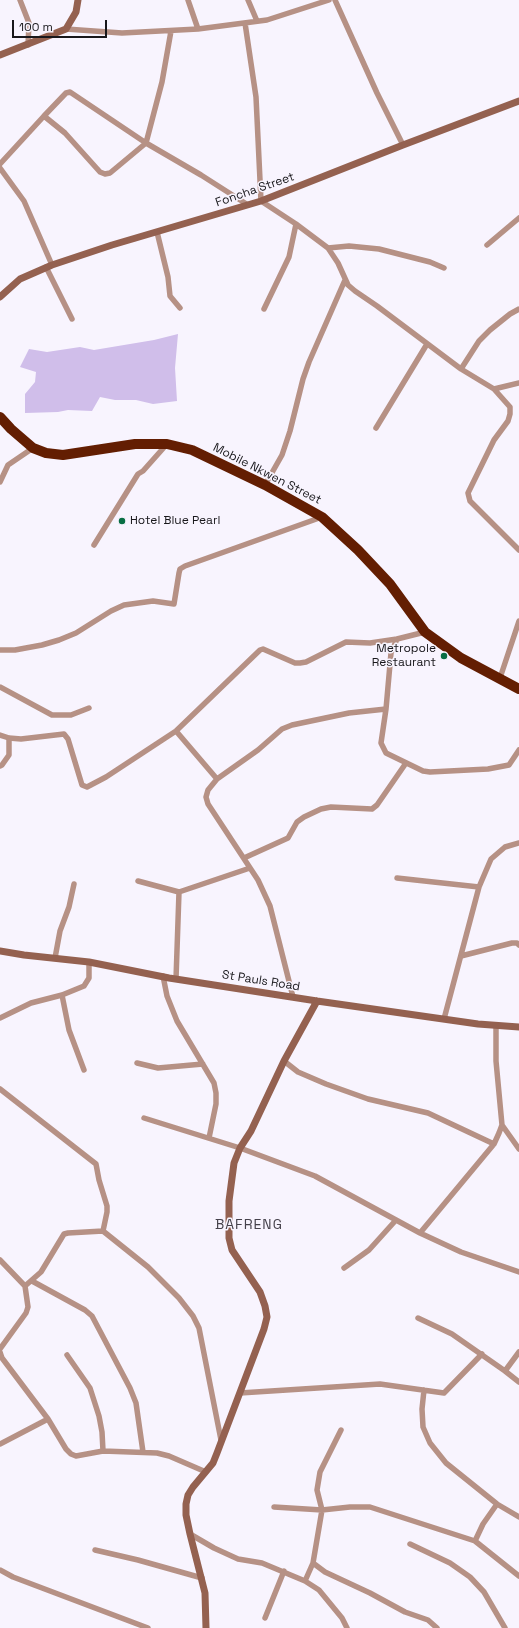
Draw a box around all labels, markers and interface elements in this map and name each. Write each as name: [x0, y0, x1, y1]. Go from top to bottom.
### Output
scale bar: [14, 12, 109, 38]
text: 100 m: [19, 19, 53, 35]
street label: Foncha Street: [214, 170, 296, 210]
street label: Mobile Nkwen Street: [210, 440, 324, 508]
place label: Hotel Blue Pearl: [130, 514, 220, 528]
marker: Hotel Blue Pearl: [117, 516, 127, 526]
place label: Metropole Restaurant: [372, 642, 436, 670]
marker: Metropole Restaurant: [439, 651, 449, 661]
street label: St Pauls Road: [221, 968, 301, 994]
district label: BAFRENG: [215, 1217, 283, 1233]

